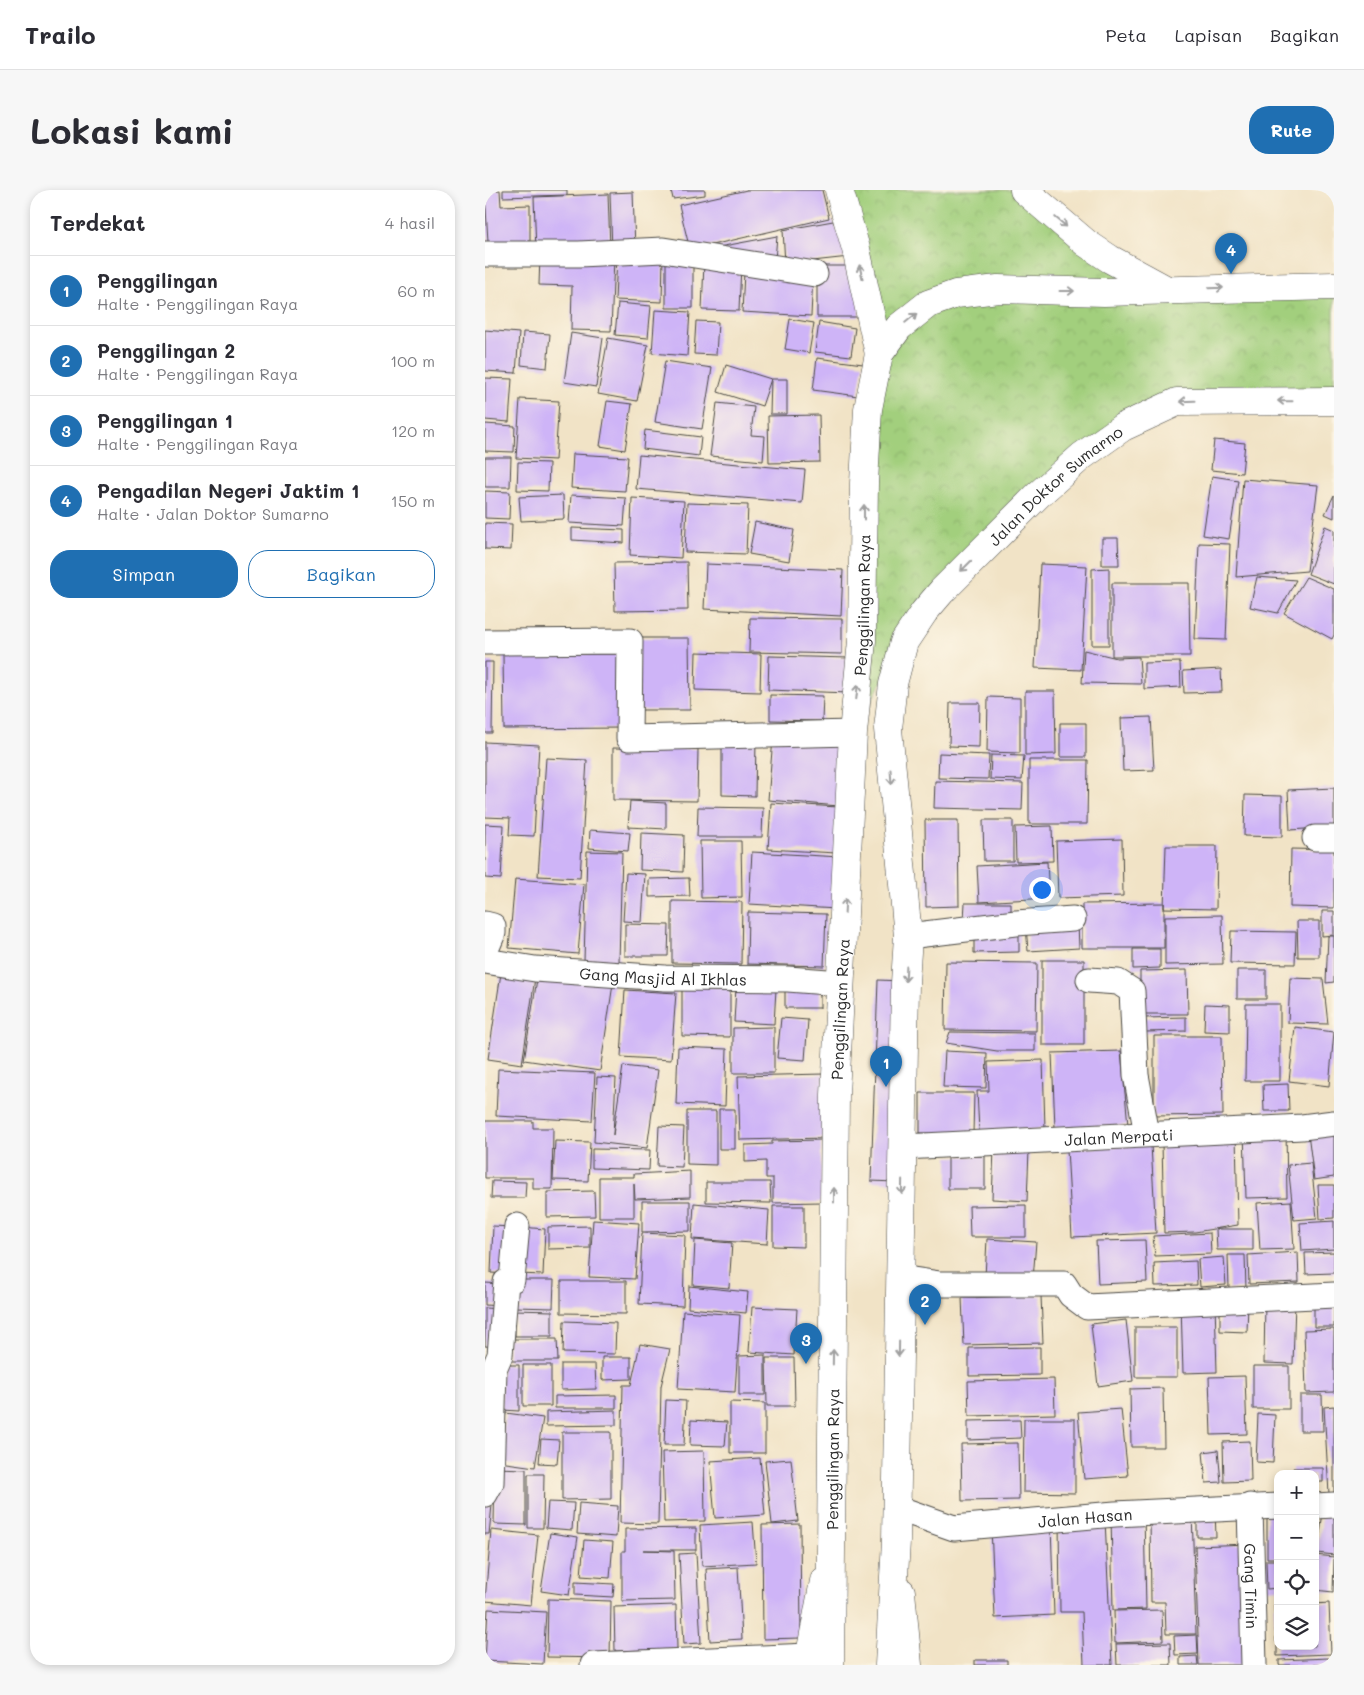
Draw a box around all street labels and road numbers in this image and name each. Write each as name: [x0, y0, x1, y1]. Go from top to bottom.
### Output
street label: Jalan Doktor Sumarno: [983, 420, 1126, 550]
street label: Penggilingan Raya: [848, 534, 874, 677]
street label: Penggilingan Raya: [825, 938, 853, 1080]
street label: Gang Masjid Al Ikhlas: [579, 962, 747, 989]
street label: Jalan Merpati: [1064, 1123, 1174, 1149]
street label: Penggilingan Raya: [821, 1388, 843, 1530]
street label: Jalan Hasan: [1037, 1503, 1133, 1531]
street label: Gang Timin: [1240, 1543, 1264, 1629]

